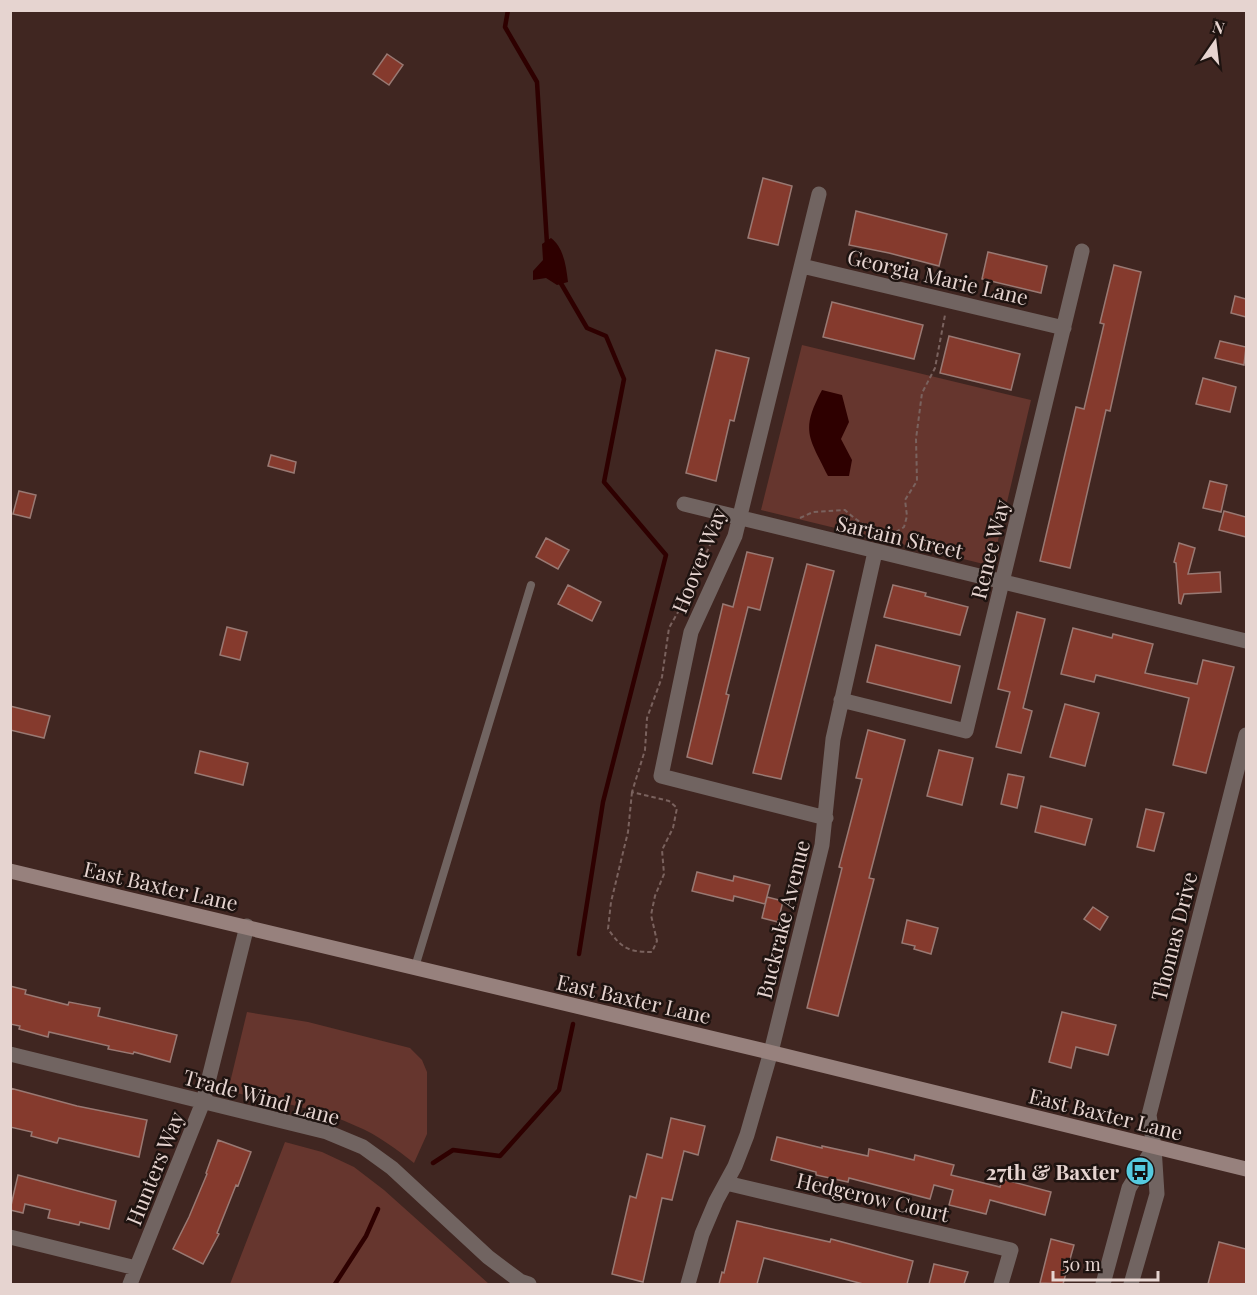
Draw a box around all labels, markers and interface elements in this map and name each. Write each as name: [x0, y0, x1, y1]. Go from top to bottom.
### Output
north arrow: [1185, 12, 1245, 72]
text: N: [1211, 15, 1227, 39]
street label: Georgia Marie Lane: [845, 242, 1031, 310]
street label: Renee Way: [963, 496, 1015, 602]
street label: Hoover Way: [664, 503, 732, 617]
street label: Sartain Street: [834, 508, 967, 564]
street label: Buckrake Avenue: [749, 837, 815, 1001]
street label: East Baxter Lane: [81, 854, 241, 916]
street label: Thomas Drive: [1143, 869, 1203, 1003]
street label: East Baxter Lane: [554, 967, 714, 1029]
street label: Trade Wind Lane: [181, 1062, 343, 1130]
street label: East Baxter Lane: [1026, 1080, 1186, 1146]
street label: Hunters Way: [118, 1106, 190, 1229]
bus stop icon: 27th & Baxter: [1124, 1155, 1156, 1187]
place label: 27th & Baxter: [986, 1157, 1119, 1185]
street label: Hedgerow Court: [794, 1165, 953, 1227]
scale bar: [1053, 1244, 1158, 1282]
text: 50 m: [1062, 1252, 1101, 1276]

